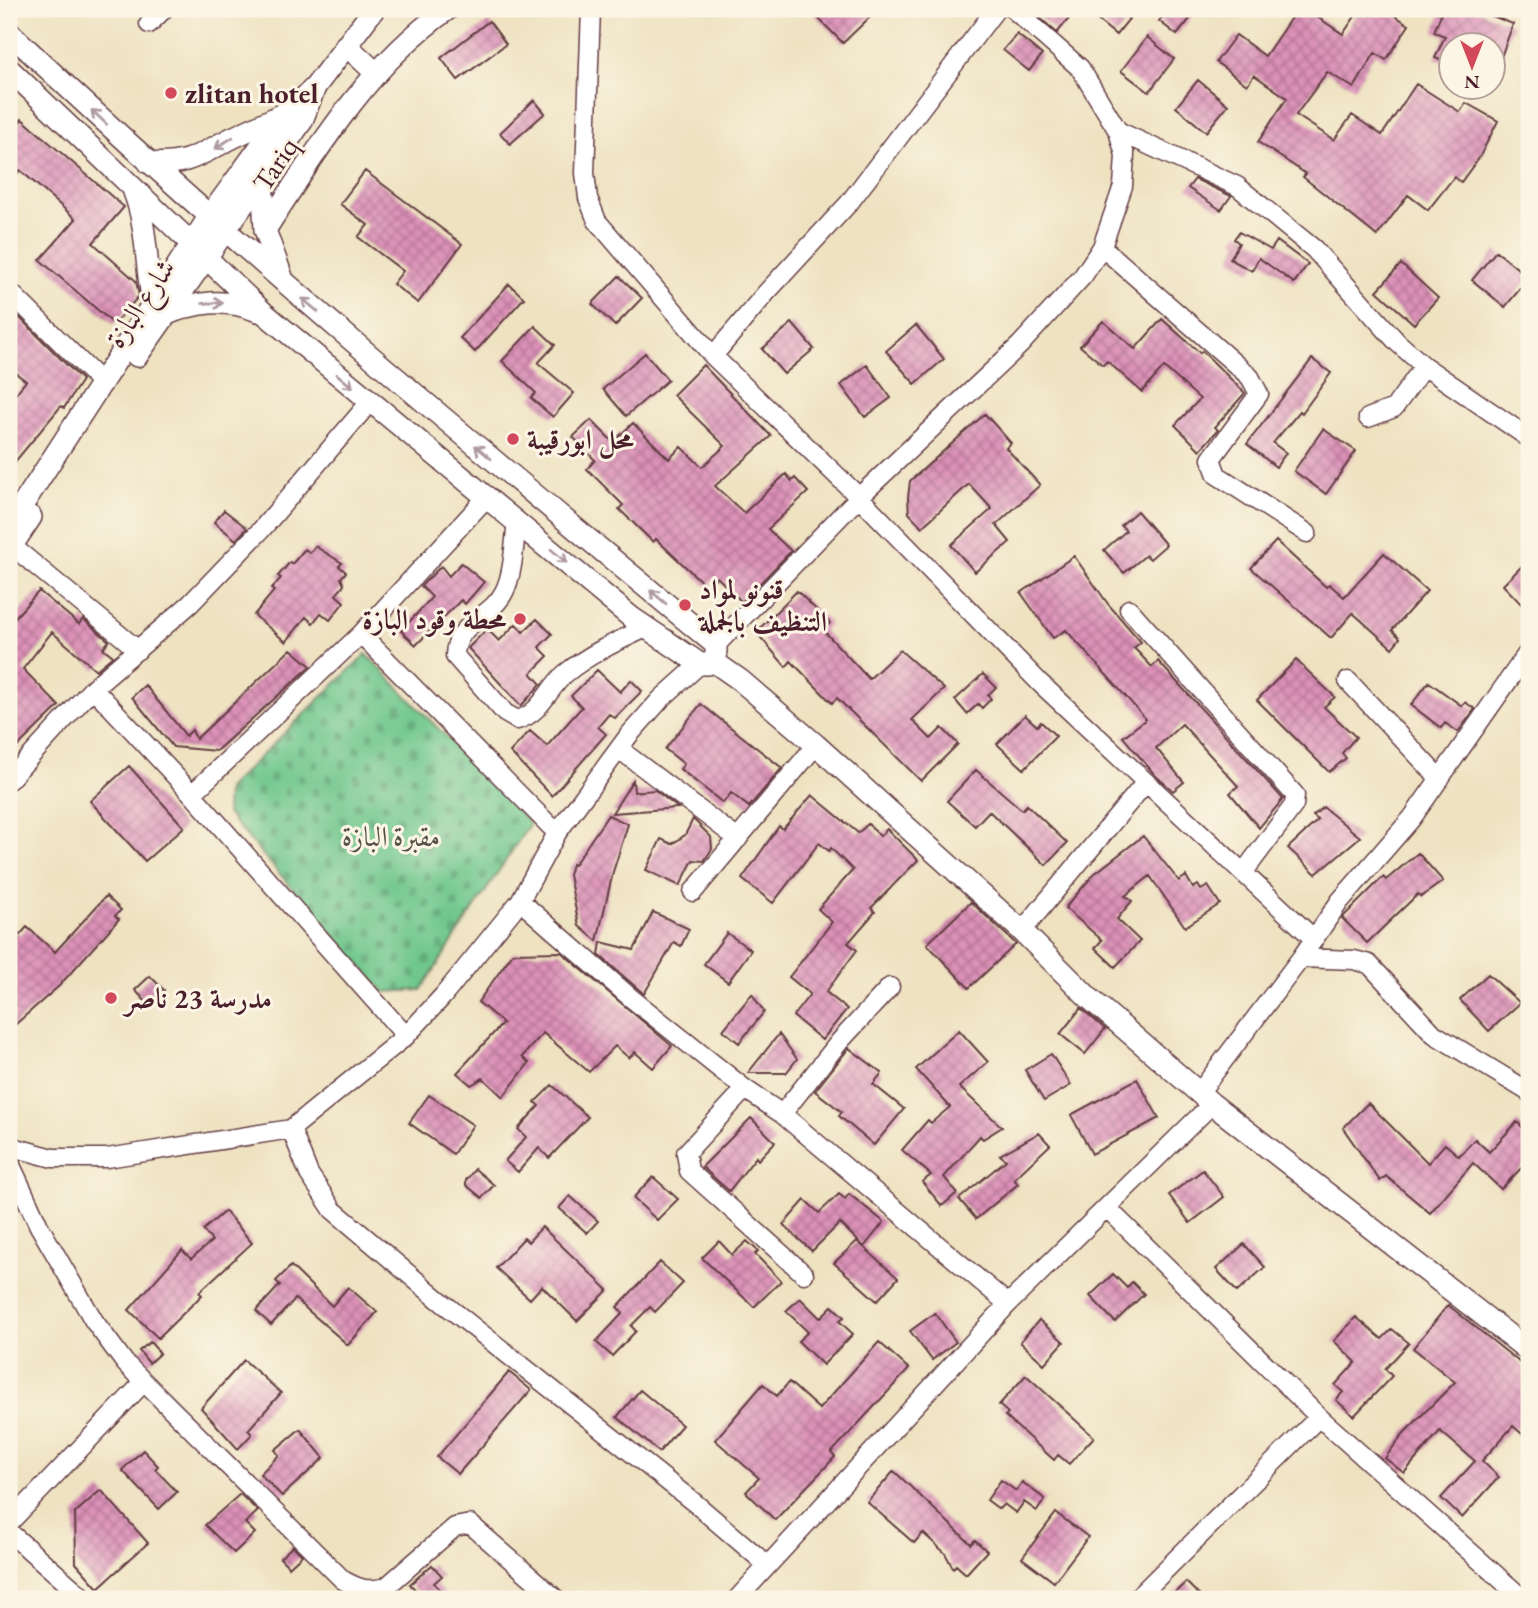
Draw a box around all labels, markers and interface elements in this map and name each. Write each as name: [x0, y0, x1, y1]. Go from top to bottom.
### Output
north arrow: [1436, 32, 1506, 102]
text: N: [1464, 70, 1480, 95]
place label: zlitan hotel: [185, 75, 318, 111]
marker: zlitan hotel: [163, 85, 179, 101]
one-way arrow: [91, 108, 108, 125]
street label: Tariq: [244, 130, 306, 198]
one-way arrow: [215, 136, 234, 151]
street label: شارع البازة: [97, 252, 188, 358]
one-way arrow: [202, 296, 225, 309]
one-way arrow: [301, 297, 319, 313]
one-way arrow: [336, 373, 354, 389]
place label: محل ابورقيبة: [527, 421, 634, 459]
marker: محل ابورقيبة: [505, 431, 521, 447]
one-way arrow: [475, 444, 493, 460]
one-way arrow: [550, 548, 568, 564]
place label: قنونو لمواد التنظيف بالجملة: [697, 571, 827, 639]
one-way arrow: [650, 589, 668, 605]
marker: قنونو لمواد التنظيف بالجملة: [677, 597, 693, 613]
place label: محطة وقود البازة: [362, 601, 507, 637]
marker: محطة وقود البازة: [512, 611, 528, 627]
park label: مقبرة البازة: [342, 818, 440, 854]
place label: مدرسة 23 ناصر: [122, 980, 272, 1017]
marker: مدرسة 23 ناصر: [103, 990, 119, 1006]

